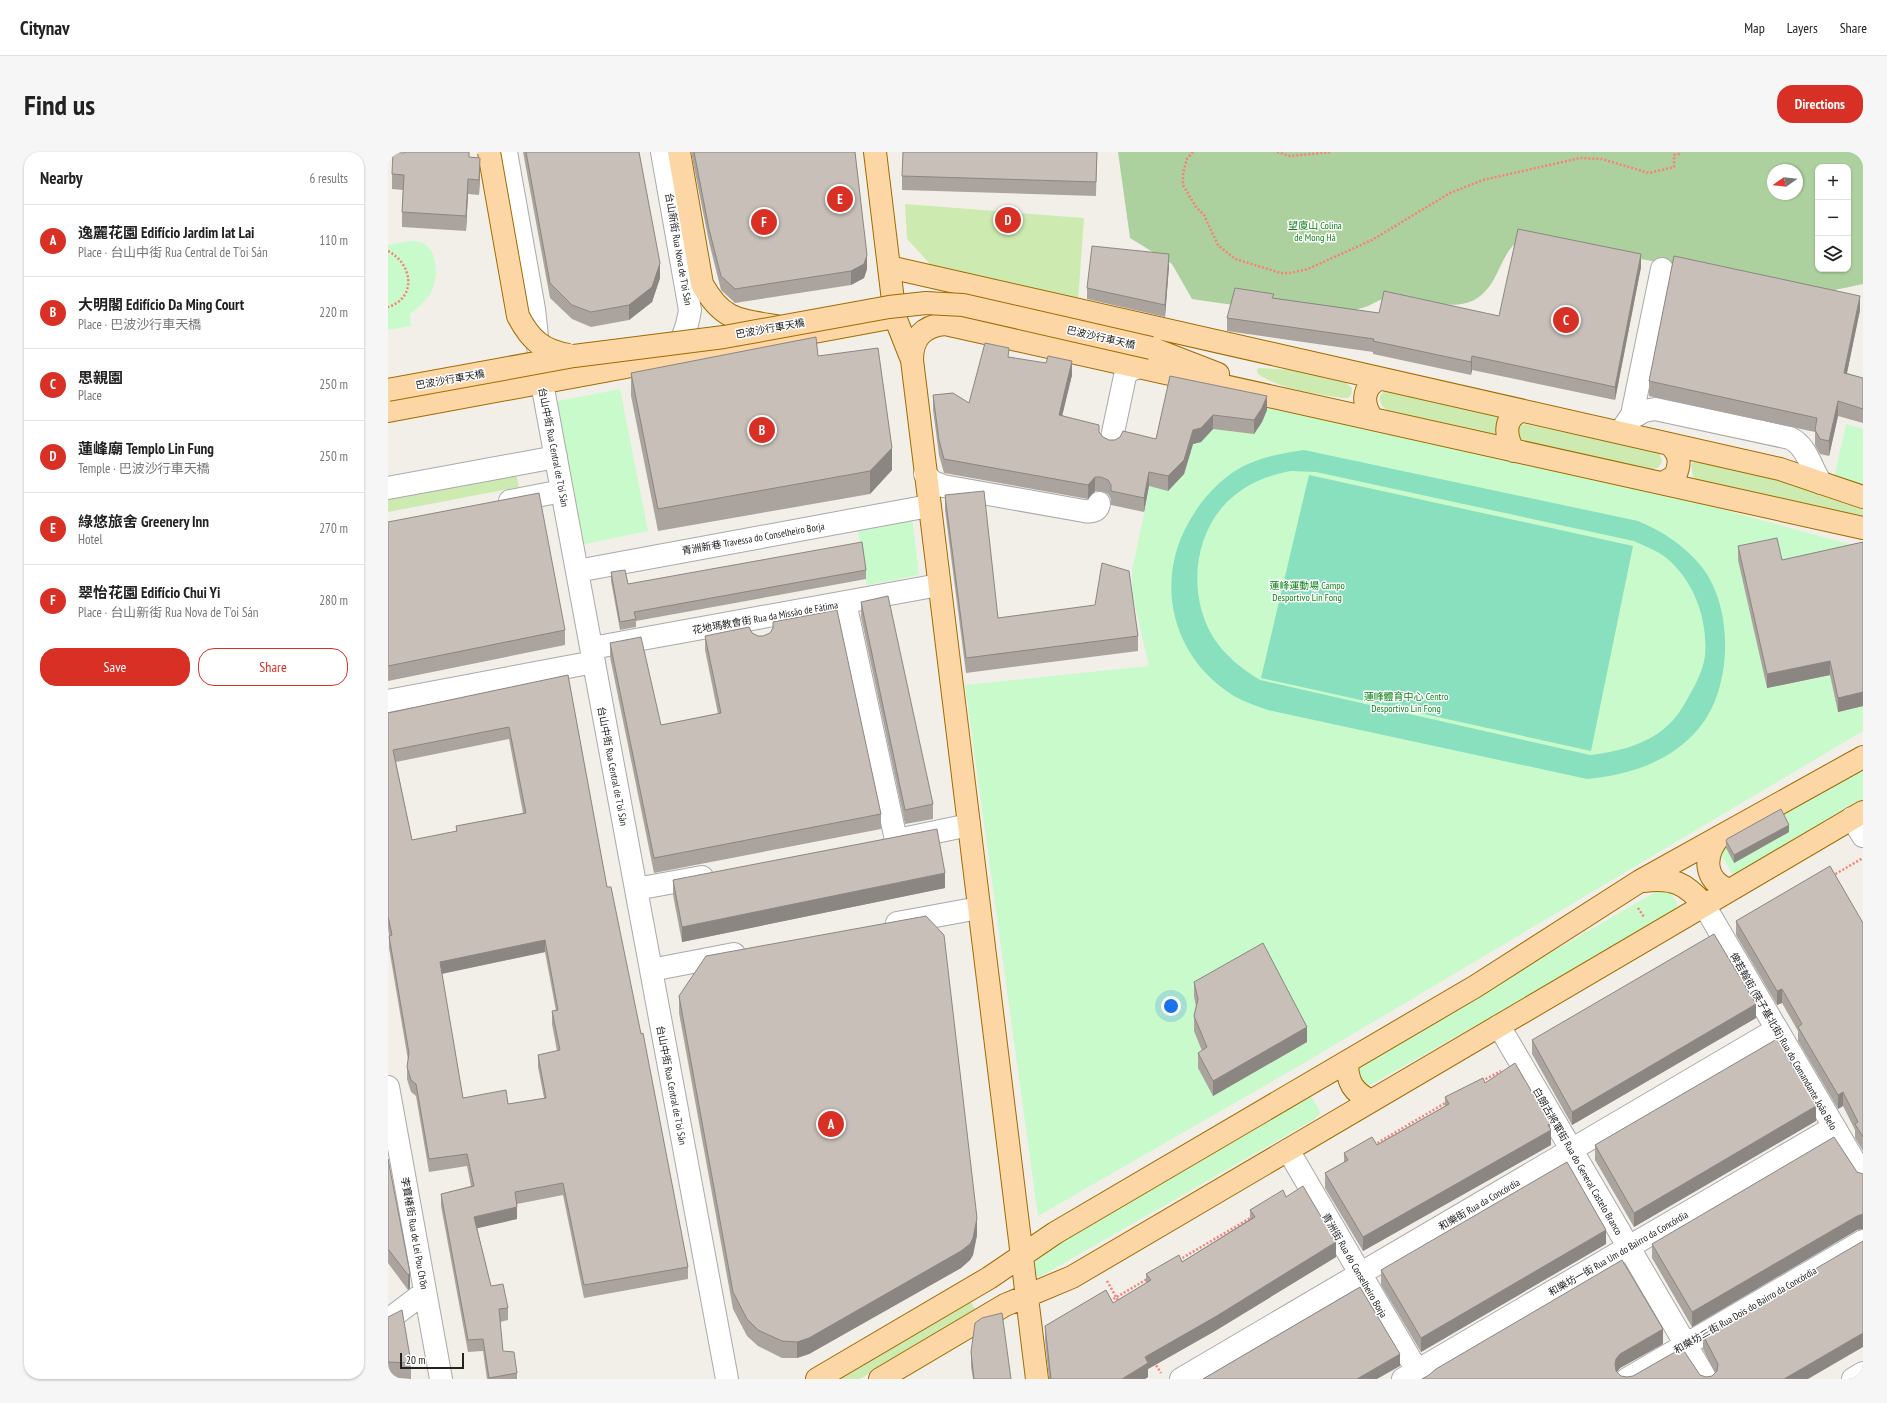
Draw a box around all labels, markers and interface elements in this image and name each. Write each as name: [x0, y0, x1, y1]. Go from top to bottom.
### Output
text: Citynav: [20, 16, 70, 40]
text: Map: [1744, 19, 1765, 37]
text: Layers: [1787, 19, 1818, 37]
text: Share: [1840, 19, 1867, 37]
button: Directions: [1777, 85, 1863, 123]
text: Find us: [24, 86, 95, 123]
north arrow: [1767, 164, 1803, 200]
map controls: [1815, 164, 1851, 272]
button: +: [1815, 164, 1851, 200]
text: Nearby: [40, 167, 83, 189]
text: 6 results: [309, 170, 348, 187]
pin: E: [827, 184, 853, 214]
street label: 台山新街 Rua Nova de T'oi Sán: [662, 192, 695, 306]
button: −: [1815, 200, 1851, 236]
pin: D: [995, 205, 1021, 235]
pin: F: [751, 207, 777, 237]
park label: 望廈山 Colina de Mong Há: [1288, 219, 1342, 244]
text: 逸麗花園 Edifício Jardim Iat Lai: [78, 223, 254, 242]
text: A: [50, 232, 56, 249]
text: 110 m: [319, 232, 348, 249]
button: layers: [1815, 236, 1851, 272]
text: Place · 台山中街 Rua Central de T'oi Sán: [78, 244, 268, 261]
text: 大明閣 Edifício Da Ming Court: [78, 295, 244, 314]
text: B: [50, 304, 56, 321]
text: 220 m: [319, 304, 348, 321]
pin: C: [1553, 305, 1579, 335]
text: Place · 巴波沙行車天橋: [78, 316, 201, 333]
street label: 巴波沙行車天橋: [734, 316, 806, 341]
street label: 巴波沙行車天橋: [1065, 323, 1136, 352]
street label: 巴波沙行車天橋: [414, 367, 486, 392]
text: 思親園: [78, 368, 123, 387]
text: C: [50, 376, 56, 393]
text: 250 m: [319, 376, 348, 393]
street label: 台山中街 Rua Central de T'oi Sán: [536, 386, 571, 508]
text: Place: [78, 387, 102, 404]
pin: B: [749, 415, 775, 445]
text: 蓮峰廟 Templo Lin Fung: [78, 439, 214, 458]
text: D: [50, 448, 56, 465]
text: 250 m: [319, 448, 348, 465]
text: Temple · 巴波沙行車天橋: [78, 460, 210, 477]
text: 綠悠旅舍 Greenery Inn: [78, 512, 209, 531]
text: E: [50, 520, 56, 537]
text: 270 m: [319, 520, 348, 537]
street label: 青洲新巷 Travessa do Conselheiro Borja: [681, 520, 826, 557]
text: Hotel: [78, 531, 102, 548]
park label: 蓮峰運動場 Campo Desportivo Lin Fong: [1269, 579, 1345, 604]
text: 翠怡花園 Edifício Chui Yi: [78, 583, 220, 602]
text: F: [50, 592, 56, 609]
text: 280 m: [319, 592, 348, 609]
street label: 花地瑪教會街 Rua da Missão de Fátima: [691, 598, 839, 637]
text: Place · 台山新街 Rua Nova de T'oi Sán: [78, 604, 258, 621]
button: Save: [40, 648, 190, 686]
button: Share: [198, 648, 348, 686]
park label: 蓮峰體育中心 Centro Desportivo Lin Fong: [1364, 690, 1448, 715]
street label: 台山中街 Rua Central de T'oi Sán: [595, 705, 630, 827]
street label: 俾若翰街 (筷子基北街) Rua do Comandante João Belo: [1727, 949, 1840, 1132]
your location: [1161, 996, 1181, 1016]
street label: 台山中街 Rua Central de T'oi Sán: [654, 1024, 689, 1146]
street label: 白朗古將軍街 Rua do General Castelo Branco: [1530, 1085, 1625, 1237]
pin: A: [818, 1109, 844, 1139]
street label: 李寶椿街 Rua de Lei Pou Ch'ôn: [398, 1176, 431, 1290]
street label: 和樂街 Rua da Concórdia: [1436, 1176, 1522, 1233]
street label: 和樂坊一街 Rua Um do Bairro da Concórdia: [1546, 1208, 1690, 1299]
street label: 青洲街 Rua do Conselheiro Borja: [1319, 1211, 1390, 1320]
street label: 和樂坊二街 Rua Dois do Bairro da Concórdia: [1672, 1264, 1819, 1357]
scale bar: [400, 1351, 464, 1370]
text: 20 m: [406, 1353, 425, 1367]

